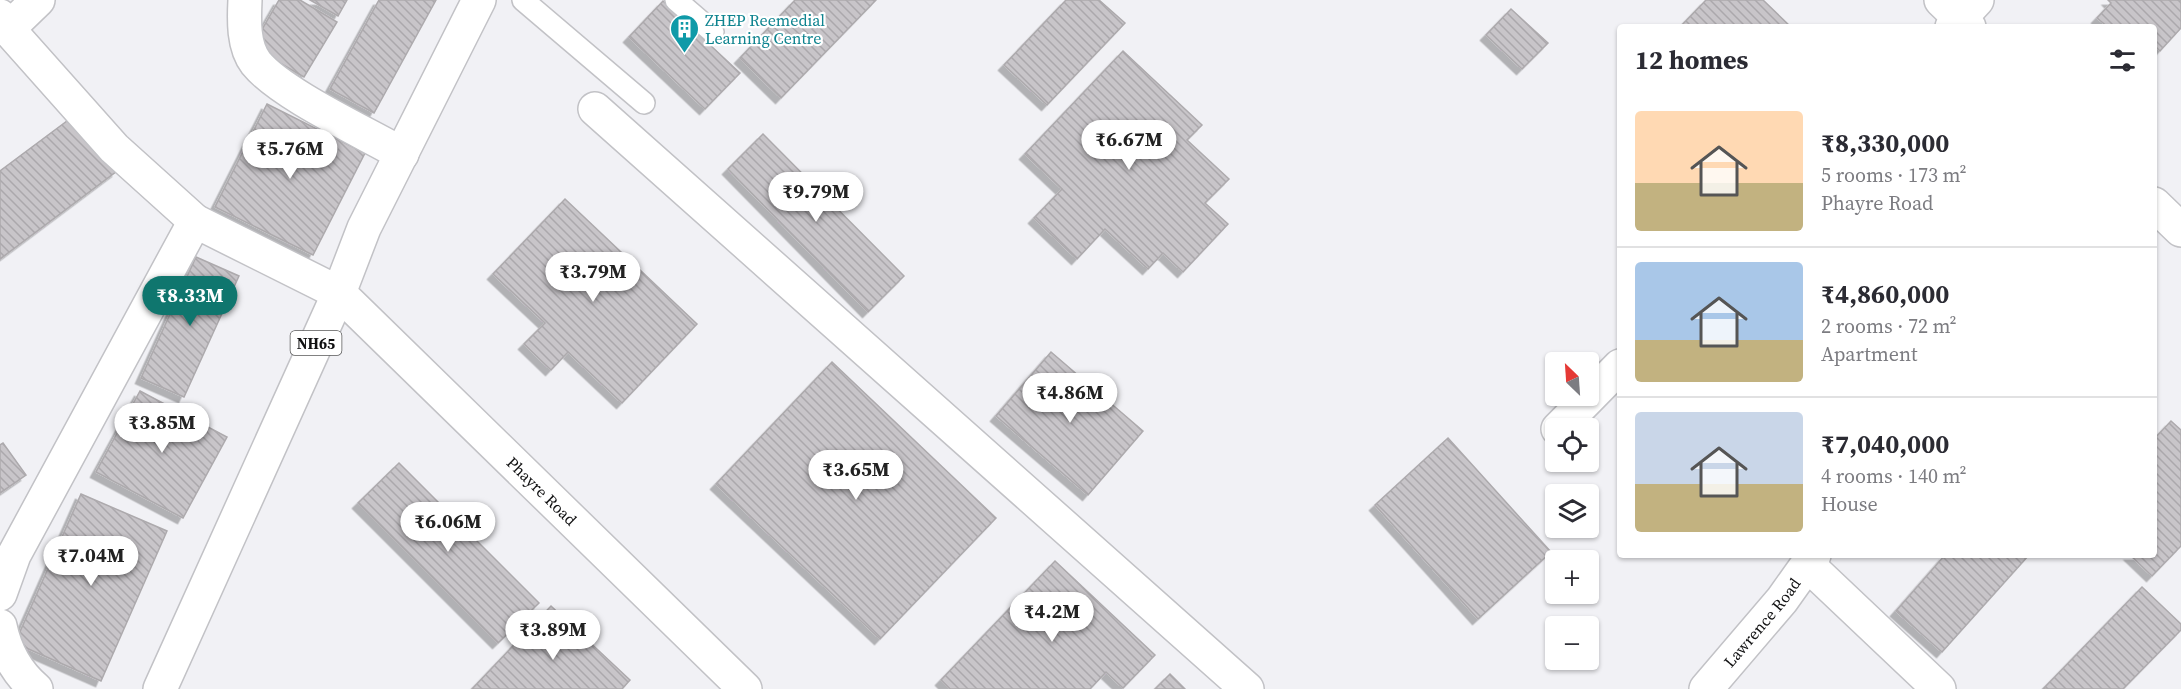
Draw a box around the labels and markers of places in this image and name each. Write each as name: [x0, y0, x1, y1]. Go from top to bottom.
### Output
place label: ZHEP Reemedial Learning Centre: [705, 9, 825, 49]
building icon: ZHEP Reemedial Learning Centre: [668, 13, 700, 55]
pin: ₹6.67M: [1080, 120, 1178, 171]
pin: ₹5.76M: [241, 129, 339, 180]
pin: ₹9.79M: [767, 172, 865, 223]
pin: ₹3.79M: [544, 252, 642, 303]
pin: ₹8.33M: [141, 276, 239, 327]
pin: ₹4.86M: [1021, 373, 1119, 424]
pin: ₹3.85M: [113, 403, 211, 454]
pin: ₹3.65M: [807, 450, 905, 501]
pin: ₹6.06M: [399, 502, 497, 553]
pin: ₹7.04M: [42, 536, 140, 587]
pin: ₹4.2M: [1010, 592, 1094, 643]
pin: ₹3.89M: [504, 610, 602, 661]

